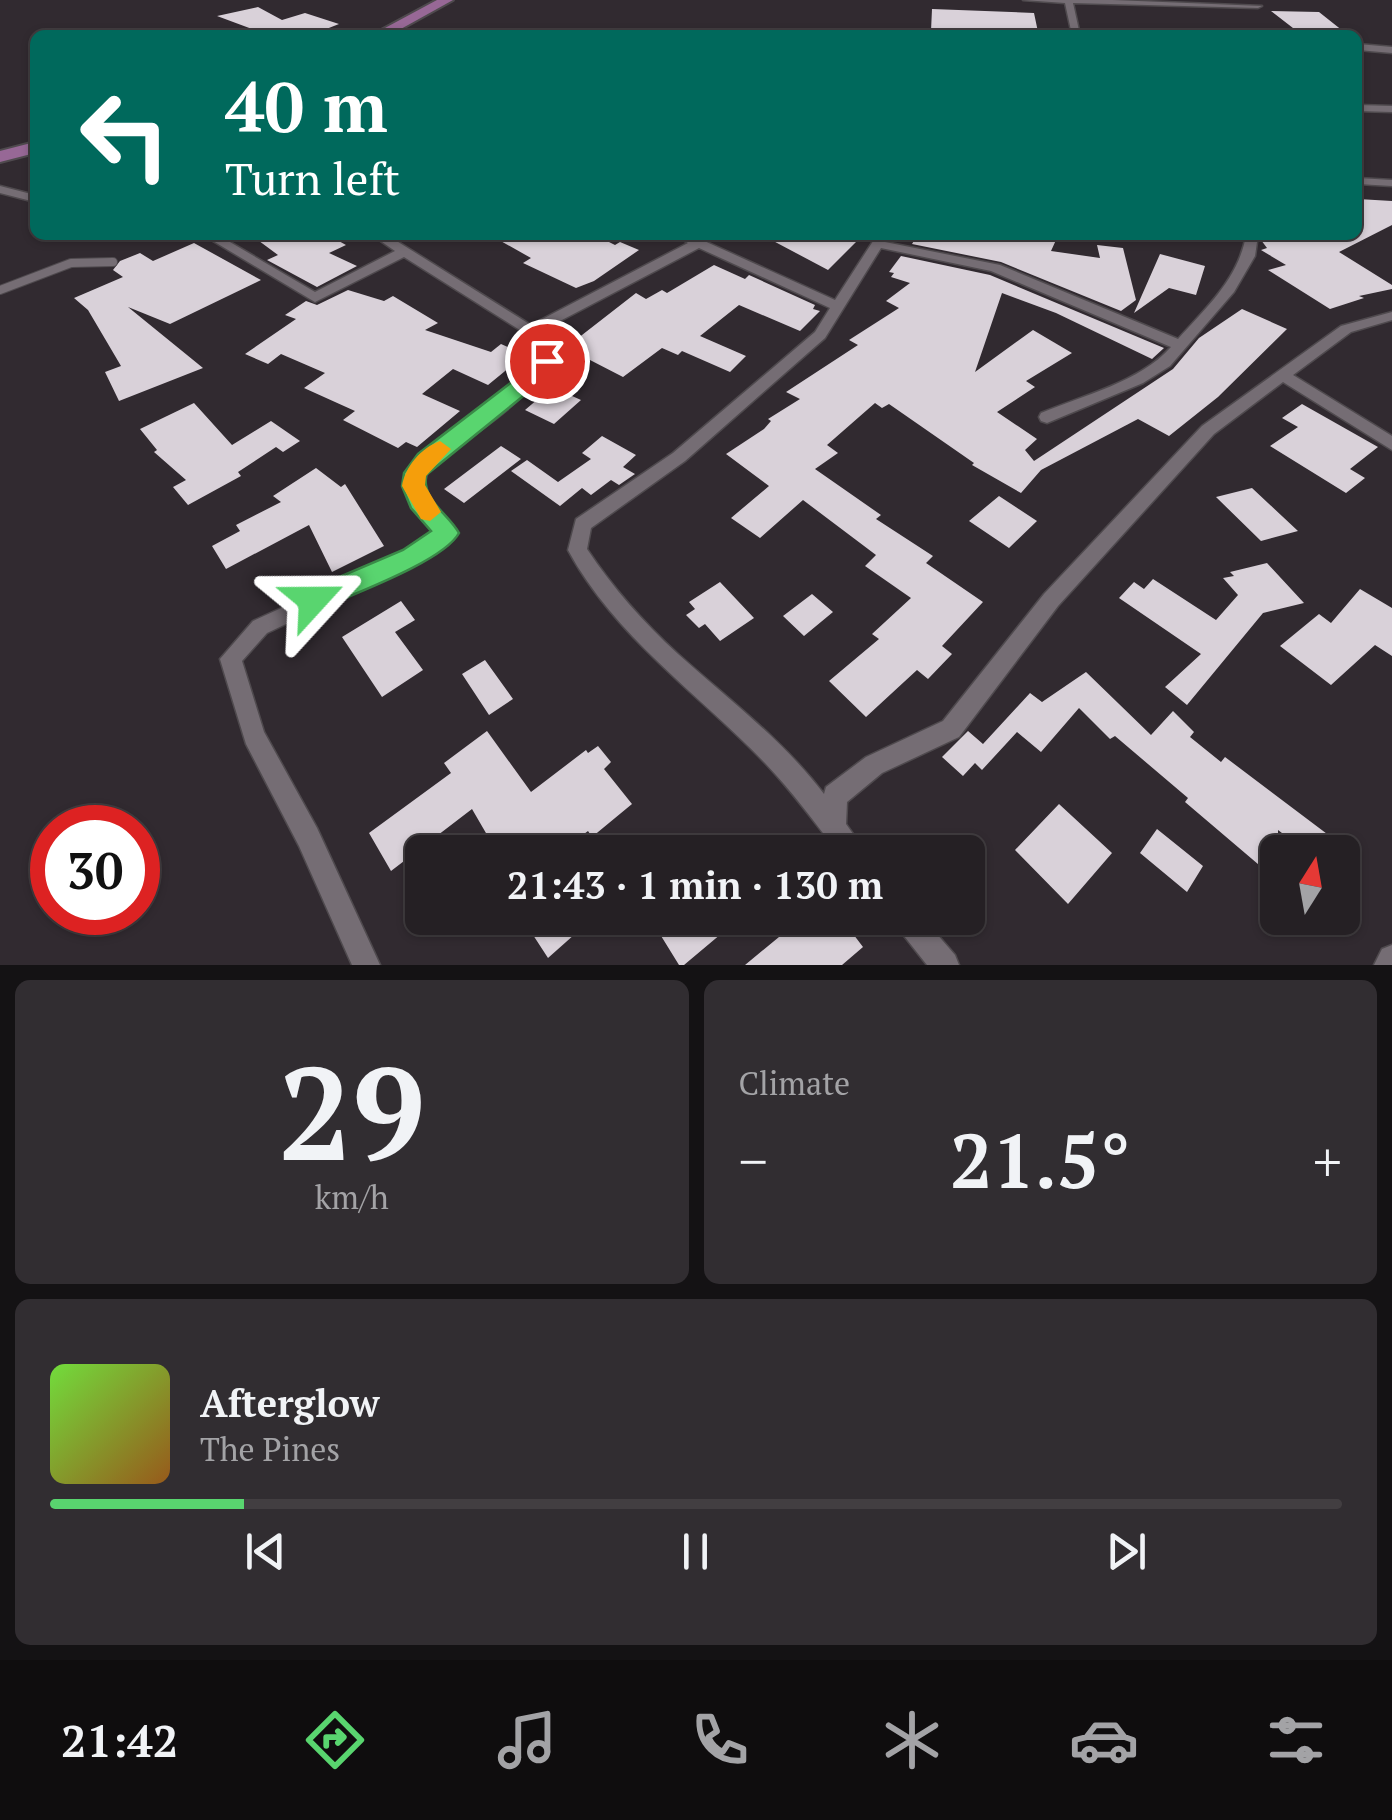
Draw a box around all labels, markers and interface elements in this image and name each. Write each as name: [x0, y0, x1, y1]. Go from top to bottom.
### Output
text: 40 m: [225, 59, 388, 152]
icon: left: [60, 70, 190, 200]
text: Turn left: [225, 148, 400, 208]
pin: [505, 319, 590, 404]
icon: arrive: [520, 334, 575, 389]
position arrow: [261, 548, 365, 652]
speed limit sign: 30: [30, 805, 160, 935]
north arrow: [1260, 835, 1360, 935]
map controls: [1260, 835, 1360, 935]
text: 21:43 · 1 min · 130 m: [507, 860, 883, 910]
text: 29: [278, 1025, 425, 1197]
text: Climate: [739, 1062, 850, 1104]
text: 21.5°: [950, 1110, 1130, 1209]
text: −: [739, 1124, 768, 1197]
text: +: [1313, 1124, 1342, 1197]
text: km/h: [315, 1176, 389, 1218]
text: Afterglow: [200, 1378, 380, 1428]
text: The Pines: [200, 1428, 340, 1470]
icon: previous: [238, 1524, 293, 1579]
icon: pause: [668, 1524, 723, 1579]
icon: next: [1099, 1524, 1154, 1579]
icon: directions: [300, 1705, 370, 1775]
icon: music: [492, 1705, 562, 1775]
icon: phone: [685, 1705, 755, 1775]
icon: climate: [877, 1705, 947, 1775]
icon: car: [1069, 1705, 1139, 1775]
icon: filters: [1261, 1705, 1331, 1775]
text: 21:42: [61, 1710, 178, 1770]

